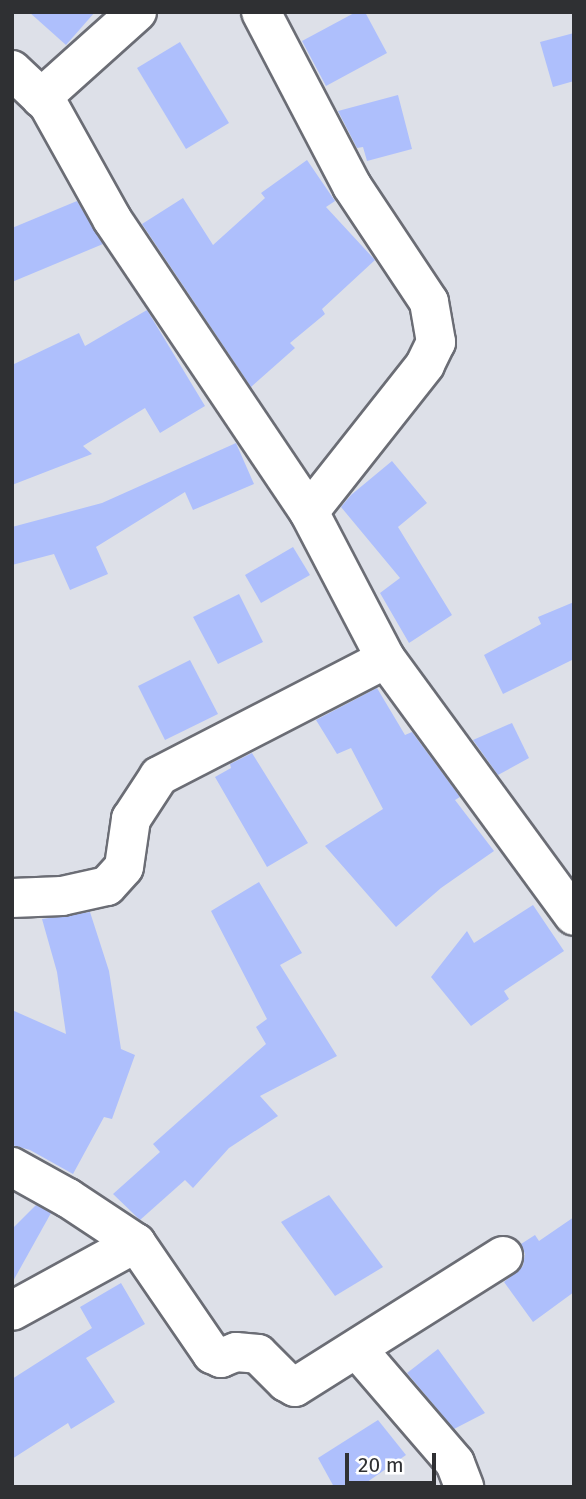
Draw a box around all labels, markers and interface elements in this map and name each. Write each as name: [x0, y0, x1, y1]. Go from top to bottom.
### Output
scale bar: [348, 1440, 439, 1484]
text: 20 m: [358, 1452, 404, 1478]

